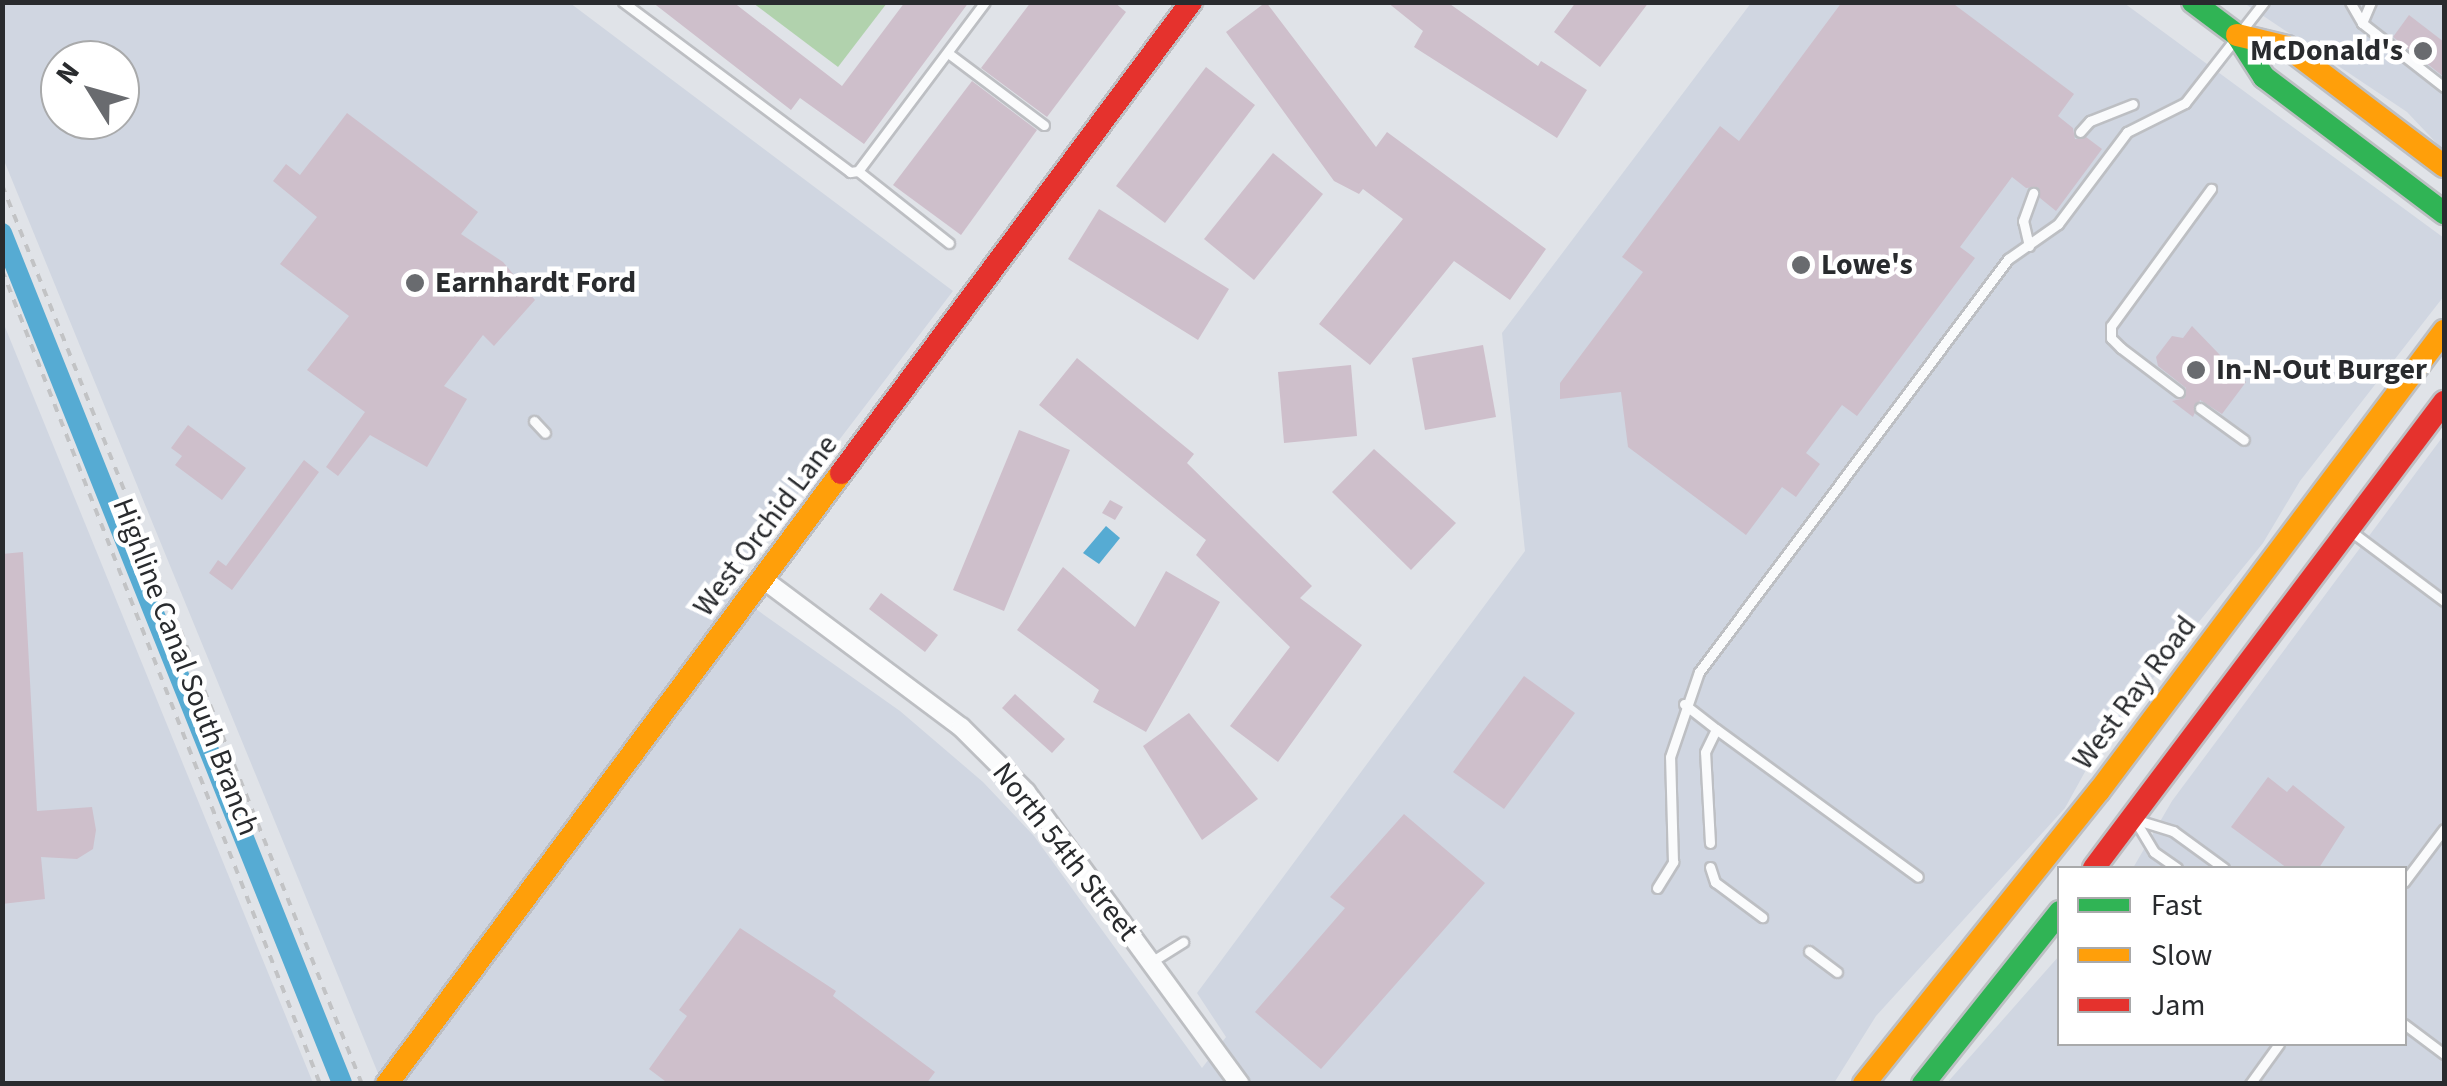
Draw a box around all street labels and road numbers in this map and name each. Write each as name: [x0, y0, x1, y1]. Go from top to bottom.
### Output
street label: West Orchid Lane: [686, 428, 846, 624]
street label: Highline Canal South Branch: [104, 493, 266, 841]
street label: West Ray Road: [2066, 609, 2204, 777]
street label: North 54th Street: [984, 756, 1146, 948]

